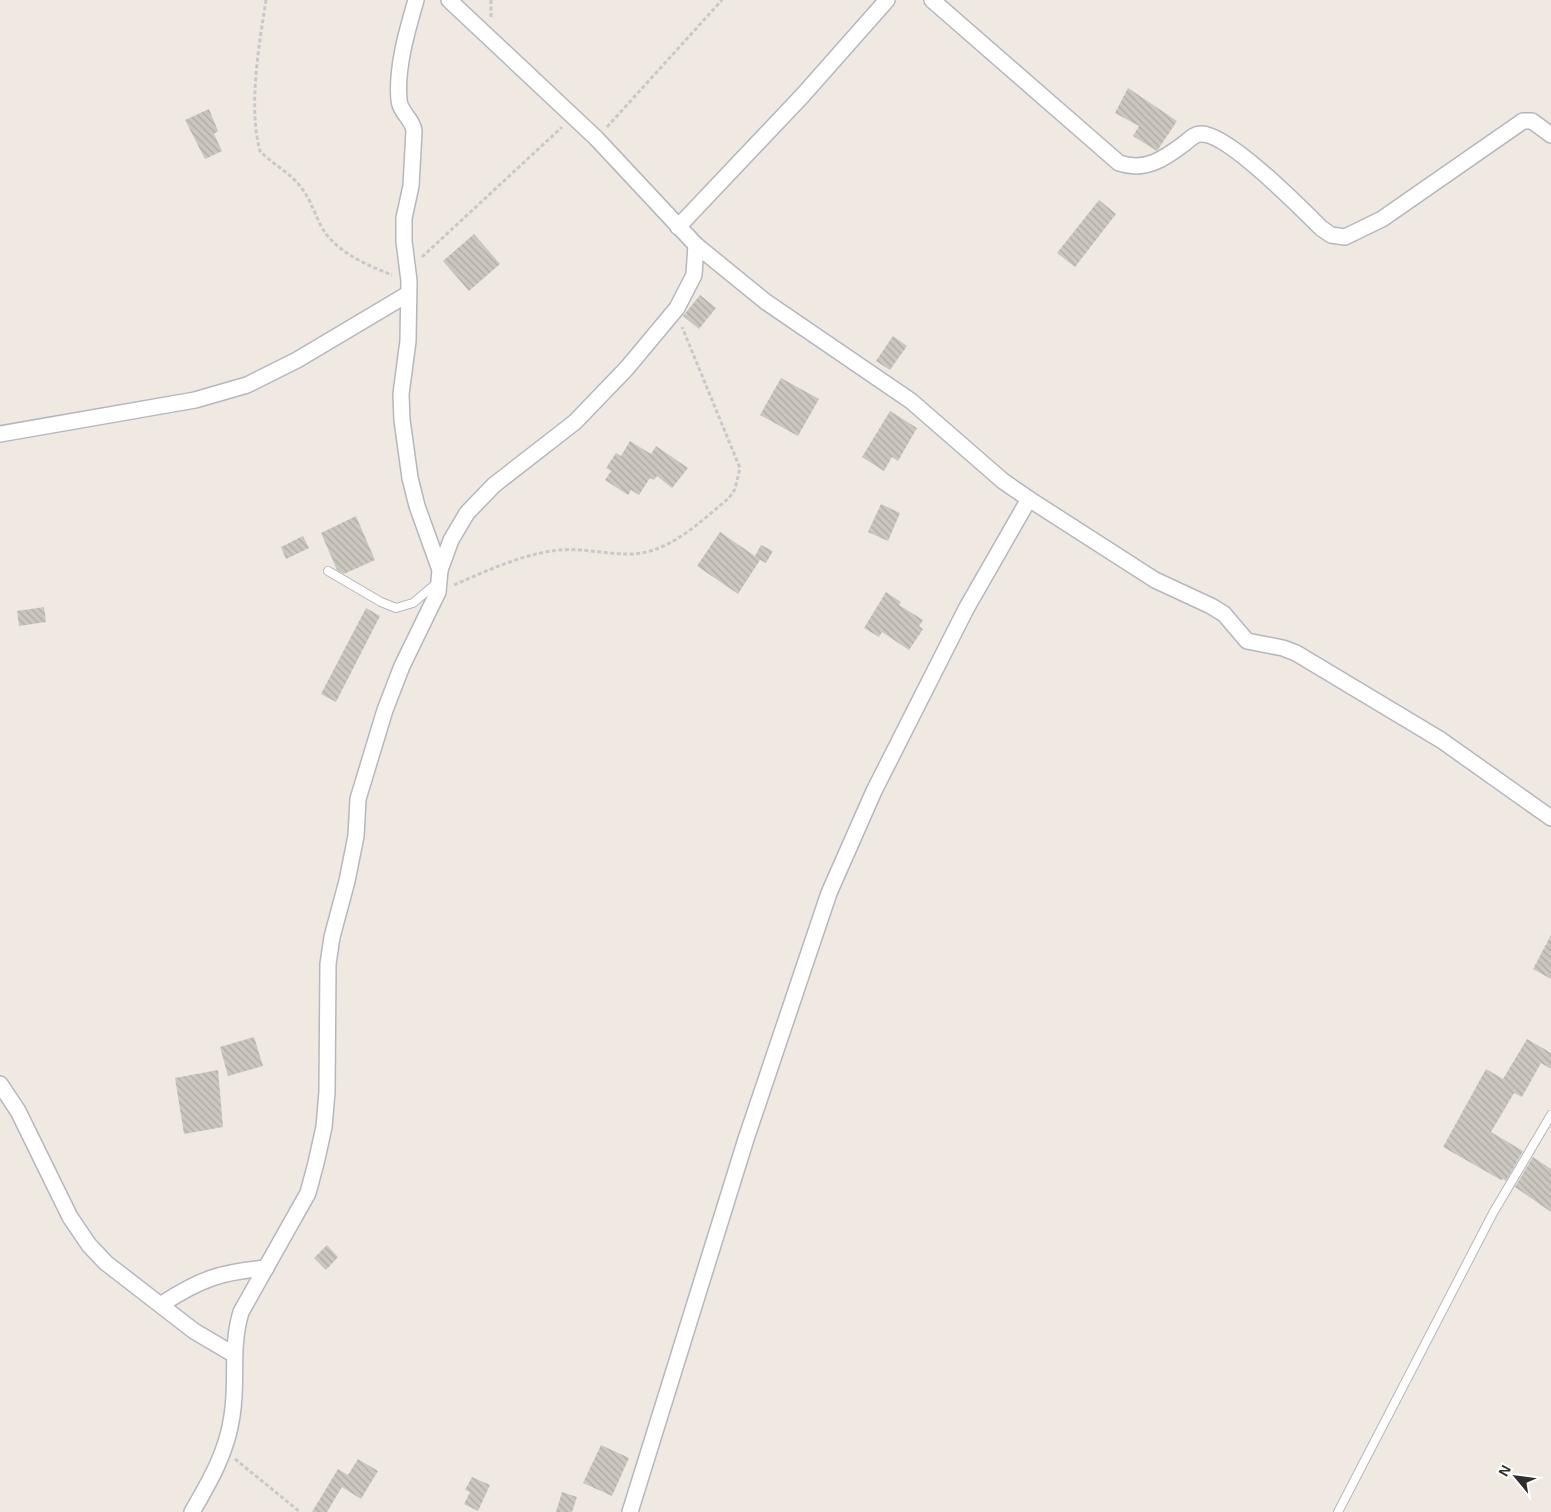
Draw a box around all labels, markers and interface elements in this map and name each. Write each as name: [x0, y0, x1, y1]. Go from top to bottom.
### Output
north arrow: [1491, 1452, 1541, 1502]
text: N: [1495, 1462, 1514, 1479]

